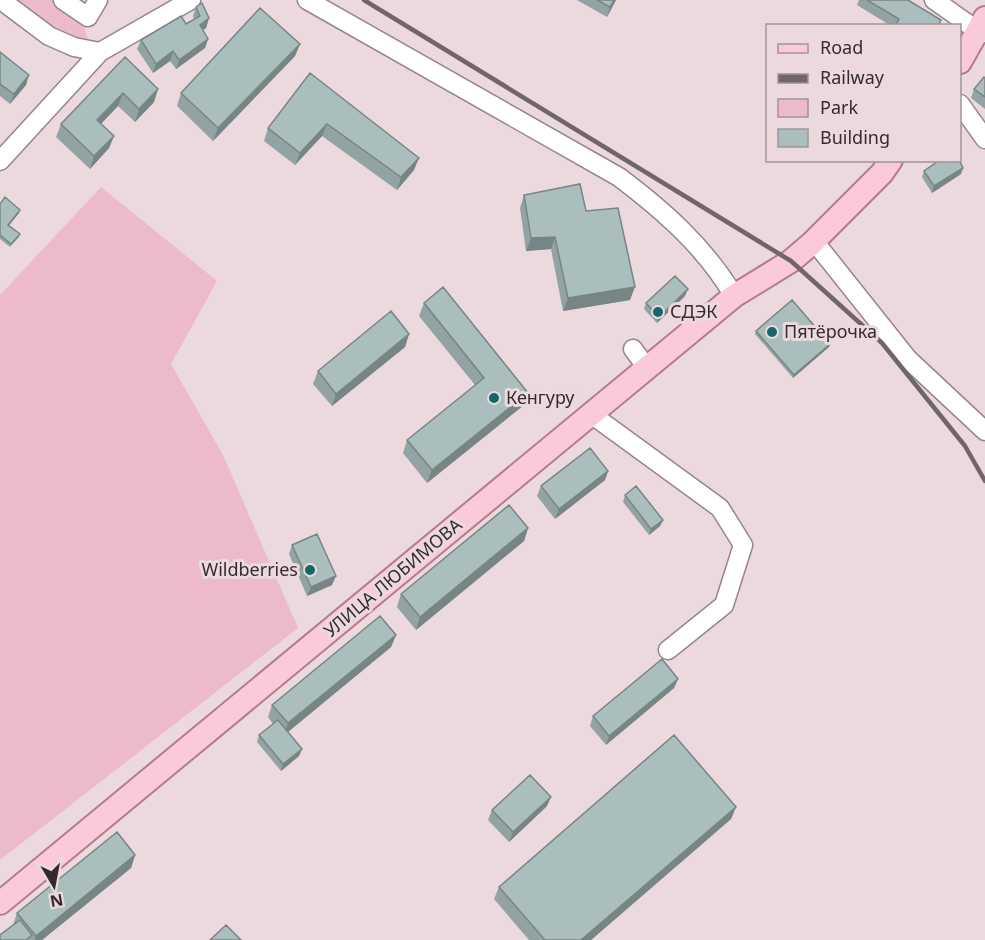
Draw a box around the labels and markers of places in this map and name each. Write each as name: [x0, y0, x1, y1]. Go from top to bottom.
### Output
place label: СДЭК: [670, 299, 718, 323]
marker: СДЭК: [651, 305, 665, 319]
place label: Пятёрочка: [784, 319, 877, 343]
marker: Пятёрочка: [765, 325, 779, 339]
place label: Кенгуру: [506, 385, 575, 409]
marker: Кенгуру: [487, 391, 501, 405]
place label: Wildberries: [201, 557, 298, 581]
marker: Wildberries: [303, 563, 317, 577]

